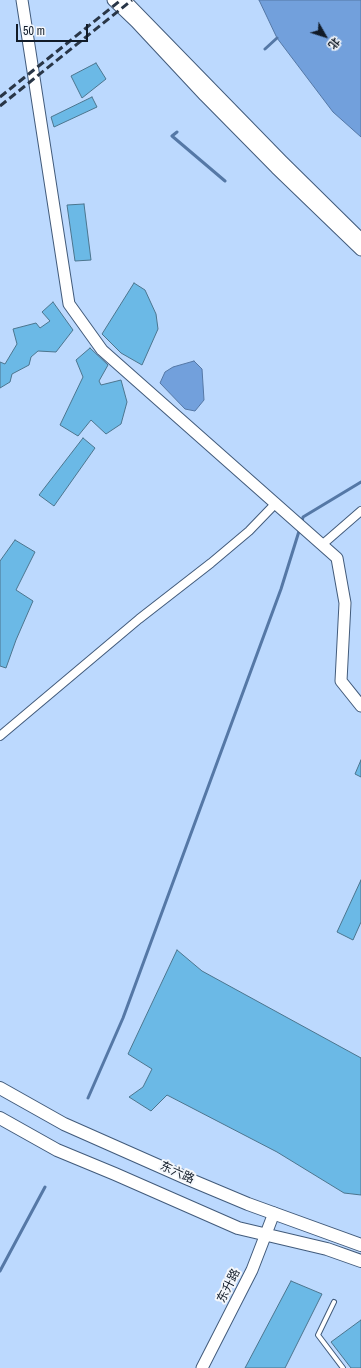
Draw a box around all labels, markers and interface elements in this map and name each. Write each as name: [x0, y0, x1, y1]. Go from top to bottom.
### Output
scale bar: [18, 16, 90, 42]
north arrow: [305, 16, 345, 56]
text: 50 m: [23, 23, 45, 39]
text: 北: [325, 35, 343, 52]
street label: 东六路: [158, 1159, 196, 1187]
street label: 东升路: [214, 1267, 244, 1305]

